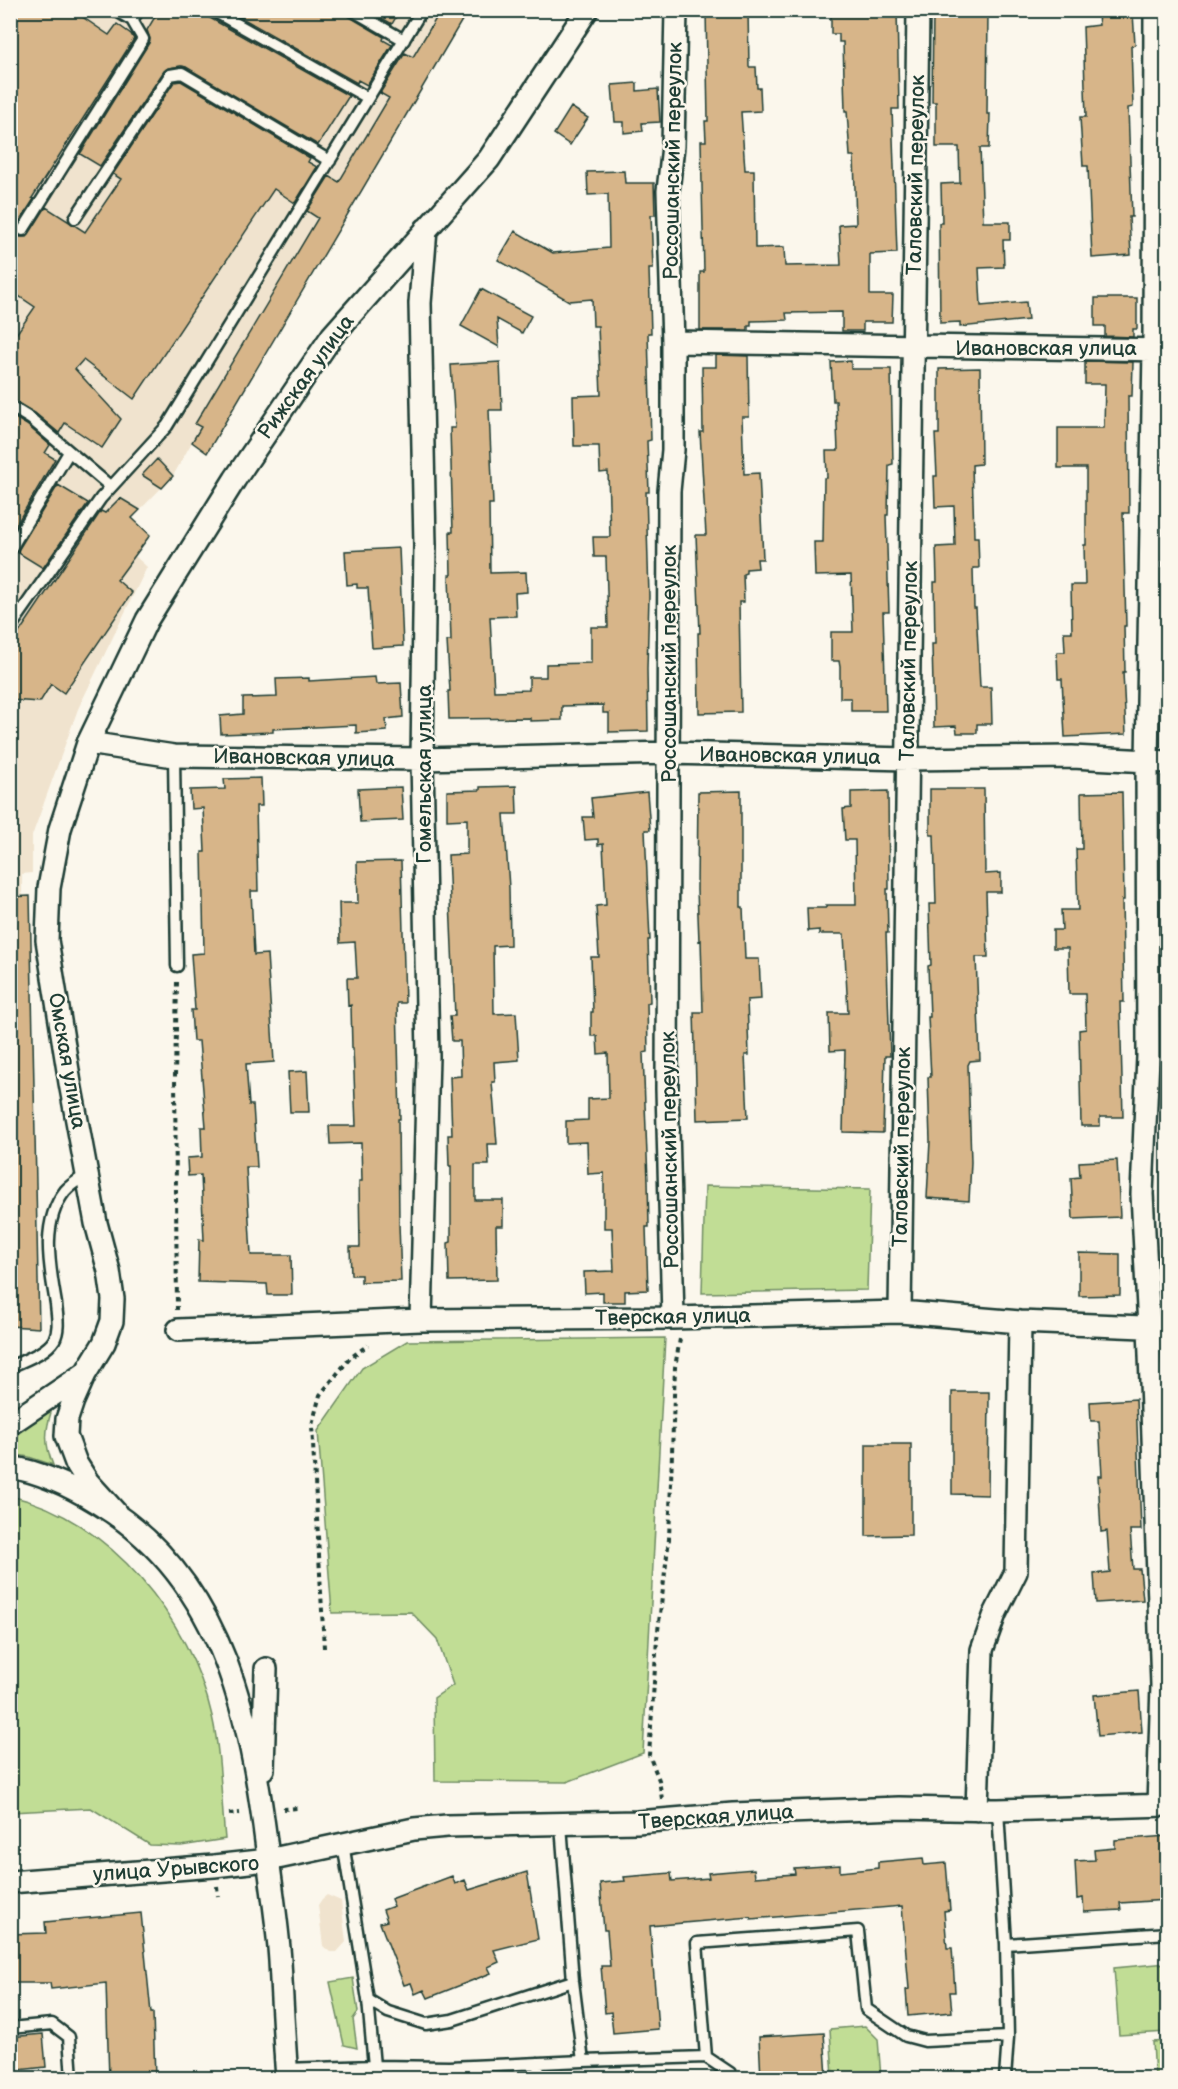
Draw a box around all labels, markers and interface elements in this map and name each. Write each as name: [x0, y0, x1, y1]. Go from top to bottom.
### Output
street label: Россошанский переулок: [658, 42, 688, 280]
street label: Таловский переулок: [902, 75, 930, 275]
street label: Рижская улица: [252, 309, 360, 444]
street label: Ивановская улица: [955, 336, 1137, 361]
street label: Россошанский переулок: [657, 545, 682, 783]
street label: Таловский переулок: [895, 561, 923, 761]
street label: Гомельская улица: [412, 684, 437, 864]
street label: Ивановская улица: [699, 742, 882, 770]
street label: Ивановская улица: [213, 744, 396, 772]
street label: Омская улица: [43, 991, 91, 1132]
street label: Россошанский переулок: [655, 1031, 685, 1269]
street label: Таловский переулок: [888, 1047, 916, 1247]
street label: Тверская улица: [595, 1303, 752, 1331]
street label: Тверская улица: [637, 1799, 795, 1835]
street label: улица Урывского: [92, 1851, 260, 1887]

